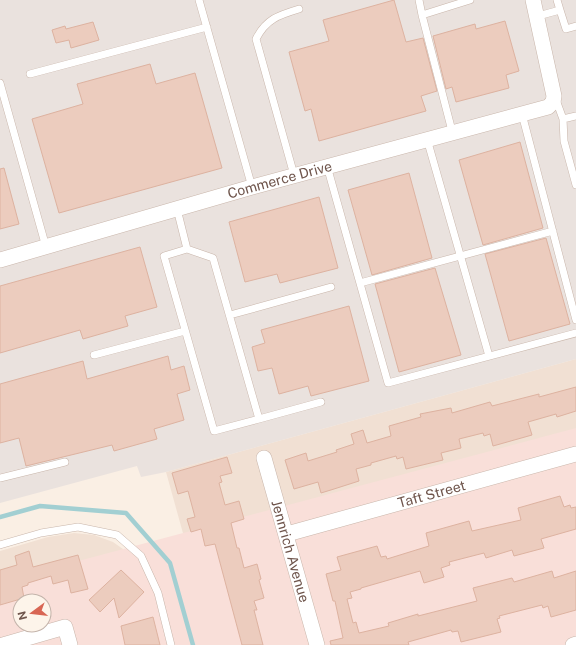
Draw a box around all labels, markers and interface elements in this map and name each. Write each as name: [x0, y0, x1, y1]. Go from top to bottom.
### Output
street label: Commerce Drive: [226, 158, 334, 202]
street label: Taft Street: [396, 477, 467, 511]
street label: Jennrich Avenue: [268, 498, 313, 604]
north arrow: [12, 593, 52, 633]
text: N: [15, 610, 29, 621]

